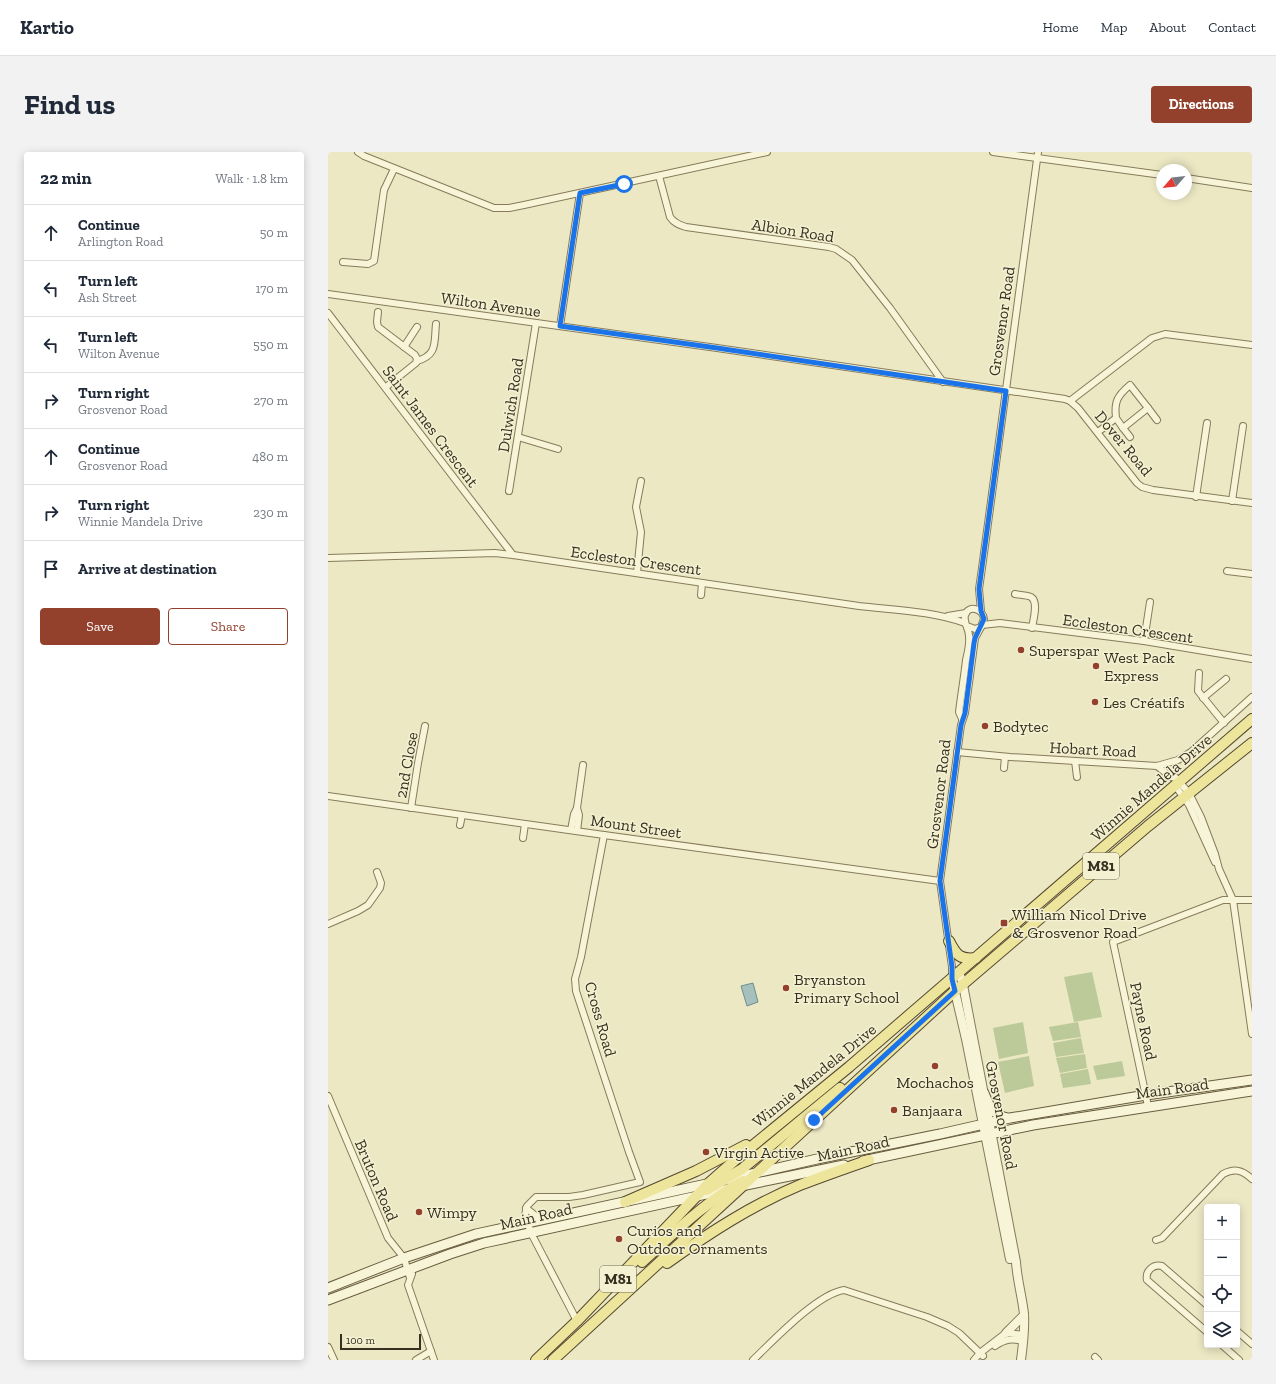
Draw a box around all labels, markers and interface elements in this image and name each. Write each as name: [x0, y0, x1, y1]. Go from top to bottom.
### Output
text: Kartio: [20, 16, 74, 39]
text: Home: [1043, 19, 1079, 36]
text: Map: [1101, 19, 1127, 36]
text: About: [1149, 19, 1186, 36]
text: Contact: [1208, 19, 1256, 36]
button: Directions: [1151, 86, 1252, 123]
text: Find us: [24, 88, 115, 121]
north arrow: [1156, 164, 1192, 200]
text: 22 min: [40, 168, 92, 188]
text: Walk · 1.8 km: [216, 171, 288, 186]
route start: [615, 175, 633, 193]
street label: Albion Road: [750, 215, 836, 246]
text: Continue: [78, 216, 140, 234]
icon: ahead: [40, 222, 62, 244]
text: 50 m: [260, 225, 288, 240]
text: Arlington Road: [78, 234, 163, 249]
street label: Grosvenor Road: [984, 265, 1019, 377]
text: Turn left: [78, 272, 138, 290]
icon: left: [40, 278, 62, 300]
text: 170 m: [255, 281, 288, 296]
street label: Wilton Avenue: [440, 288, 542, 321]
text: Ash Street: [78, 290, 136, 305]
text: Turn left: [78, 328, 138, 346]
icon: left: [40, 334, 62, 356]
text: 550 m: [253, 337, 288, 352]
text: Wilton Avenue: [78, 346, 160, 361]
street label: Dulwich Road: [494, 356, 527, 454]
street label: Saint James Crescent: [379, 362, 483, 491]
text: Turn right: [78, 384, 149, 402]
icon: right: [40, 390, 62, 412]
text: 270 m: [254, 393, 288, 408]
text: Grosvenor Road: [78, 402, 168, 417]
street label: Dover Road: [1091, 407, 1156, 480]
text: Continue: [78, 440, 140, 458]
icon: ahead: [40, 446, 62, 468]
text: 480 m: [252, 449, 288, 464]
text: Grosvenor Road: [78, 458, 168, 473]
text: Turn right: [78, 496, 149, 514]
icon: right: [40, 502, 62, 524]
text: 230 m: [253, 505, 288, 520]
text: Winnie Mandela Drive: [78, 514, 203, 529]
street label: Eccleston Crescent: [569, 542, 702, 579]
icon: arrive: [40, 558, 62, 580]
text: Arrive at destination: [78, 560, 217, 578]
button: Save: [40, 608, 160, 645]
button: Share: [168, 608, 288, 645]
street label: Eccleston Crescent: [1061, 610, 1194, 647]
place label: Superspar: [1029, 641, 1100, 660]
marker: Superspar: [1016, 645, 1026, 655]
place label: West Pack Express: [1104, 648, 1176, 685]
marker: West Pack Express: [1091, 661, 1101, 671]
place label: Les Créatifs: [1103, 693, 1185, 712]
marker: Les Créatifs: [1090, 697, 1100, 707]
place label: Bodytec: [993, 717, 1049, 736]
marker: Bodytec: [980, 721, 990, 731]
street label: 2nd Close: [391, 730, 422, 800]
street label: Winnie Mandela Drive: [1087, 730, 1216, 845]
street label: Grosvenor Road: [922, 738, 955, 850]
street label: Hobart Road: [1049, 738, 1137, 761]
street label: Mount Street: [589, 811, 683, 842]
road number: M81: [1083, 853, 1119, 879]
place label: William Nicol Drive & Grosvenor Road: [1012, 905, 1146, 942]
marker: William Nicol Drive & Grosvenor Road: [999, 918, 1009, 928]
place label: Bryanston Primary School: [794, 970, 900, 1007]
street label: Cross Road: [581, 979, 620, 1059]
street label: Payne Road: [1126, 980, 1161, 1062]
marker: Bryanston Primary School: [781, 983, 791, 993]
street label: Winnie Mandela Drive: [749, 1020, 880, 1131]
street label: Grosvenor Road: [982, 1059, 1021, 1171]
marker: Mochachos: [930, 1061, 940, 1071]
place label: Mochachos: [896, 1073, 974, 1092]
street label: Main Road: [1134, 1074, 1210, 1103]
place label: Banjaara: [902, 1101, 963, 1120]
marker: Banjaara: [889, 1105, 899, 1115]
route end: [805, 1111, 823, 1129]
street label: Main Road: [815, 1132, 891, 1165]
street label: Bruton Road: [351, 1137, 402, 1224]
place label: Virgin Active: [713, 1143, 804, 1162]
marker: Virgin Active: [701, 1147, 711, 1157]
street label: Main Road: [498, 1199, 574, 1234]
place label: Wimpy: [427, 1203, 477, 1222]
map controls: [1204, 1204, 1240, 1348]
button: +: [1204, 1204, 1240, 1240]
marker: Wimpy: [414, 1207, 424, 1217]
place label: Curios and Outdoor Ornaments: [627, 1221, 768, 1258]
marker: Curios and Outdoor Ornaments: [614, 1234, 624, 1244]
button: −: [1204, 1240, 1240, 1276]
road number: M81: [600, 1266, 636, 1292]
button: locate: [1204, 1276, 1240, 1312]
button: layers: [1204, 1312, 1240, 1348]
scale bar: [340, 1332, 421, 1351]
text: 100 m: [346, 1334, 375, 1347]

